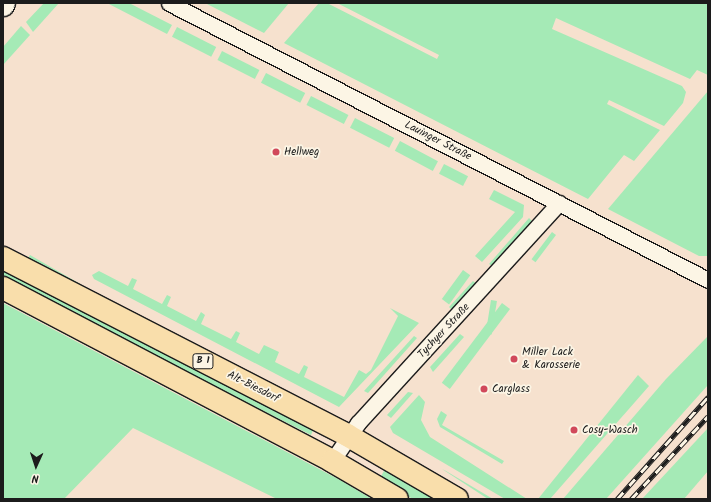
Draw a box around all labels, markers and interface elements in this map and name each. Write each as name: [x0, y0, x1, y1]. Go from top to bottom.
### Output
street label: Lauinger Straße: [402, 118, 474, 164]
place label: Hellweg: [284, 145, 319, 159]
marker: Hellweg: [271, 147, 281, 157]
street label: Tychyer Straße: [415, 301, 473, 361]
place label: Miller Lack & Karosserie: [522, 346, 580, 372]
road number: B 1: [192, 353, 214, 369]
marker: Miller Lack & Karosserie: [509, 354, 519, 364]
street label: Alt-Biesdorf: [225, 368, 281, 406]
place label: Carglass: [492, 382, 530, 396]
marker: Carglass: [479, 384, 489, 394]
place label: Cosy-Wasch: [582, 423, 638, 437]
marker: Cosy-Wasch: [569, 425, 579, 435]
north arrow: [16, 446, 56, 486]
text: N: [31, 469, 39, 487]

